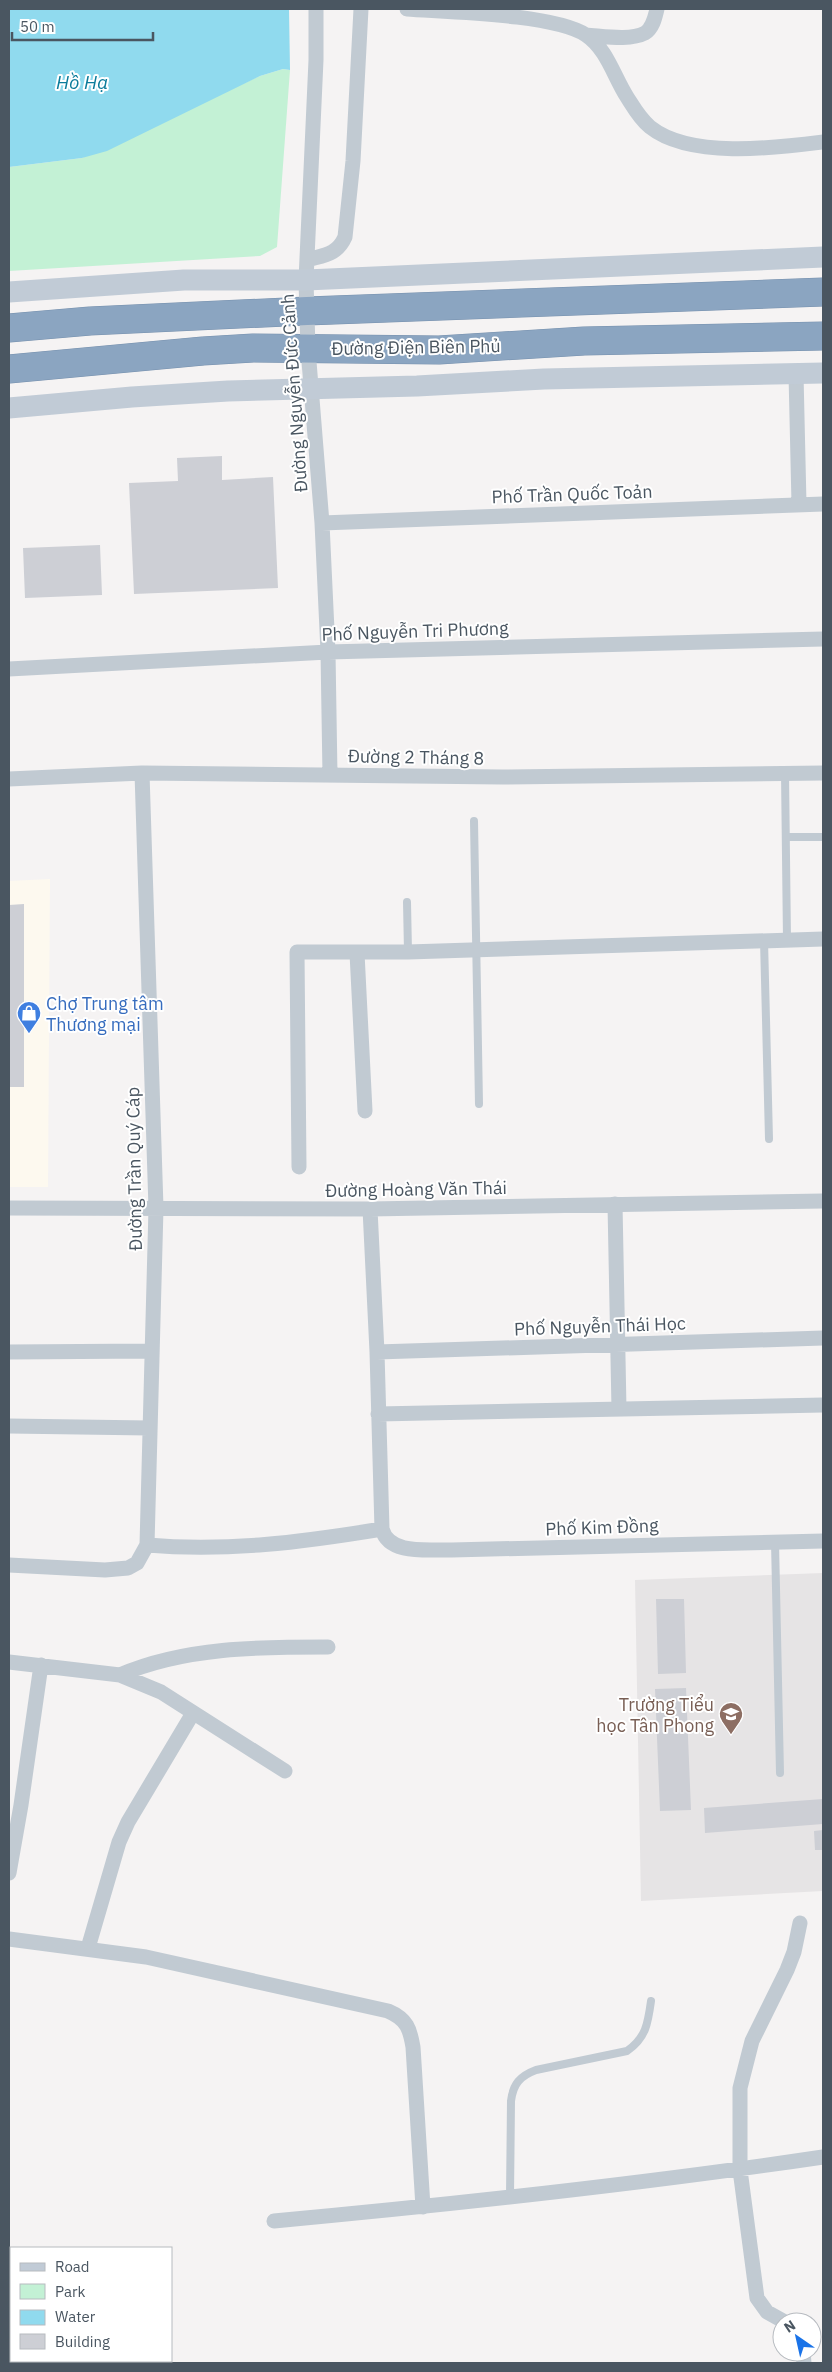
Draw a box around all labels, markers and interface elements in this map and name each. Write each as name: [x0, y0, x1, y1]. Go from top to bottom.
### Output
scale bar: [12, 10, 154, 42]
text: 50 m: [20, 17, 55, 36]
water label: Hồ Hạ: [56, 70, 108, 94]
street label: Đường Nguyễn Đức Cảnh: [276, 293, 312, 493]
street label: Đường Điện Biên Phủ: [331, 334, 501, 360]
street label: Phố Trần Quốc Toản: [491, 480, 653, 508]
street label: Phố Nguyễn Tri Phương: [321, 616, 509, 646]
street label: Đường 2 Tháng 8: [348, 744, 484, 770]
place label: Chợ Trung tâm Thương mại: [46, 992, 164, 1036]
shop icon: Chợ Trung tâm Thương mại: [16, 1000, 42, 1034]
street label: Đường Trần Quý Cáp: [121, 1087, 147, 1251]
street label: Đường Hoàng Văn Thái: [325, 1176, 507, 1202]
street label: Phố Nguyễn Thái Học: [514, 1312, 686, 1340]
street label: Phố Kim Đồng: [545, 1514, 659, 1540]
place label: Trường Tiểu học Tân Phong: [596, 1693, 714, 1737]
school or university icon: Trường Tiểu học Tân Phong: [718, 1701, 744, 1735]
legend: [10, 2247, 172, 2362]
text: Road: [55, 2257, 90, 2276]
text: Park: [55, 2282, 85, 2301]
text: Water: [55, 2307, 96, 2326]
north arrow: [772, 2312, 822, 2362]
text: N: [780, 2316, 799, 2337]
text: Building: [55, 2332, 110, 2351]

